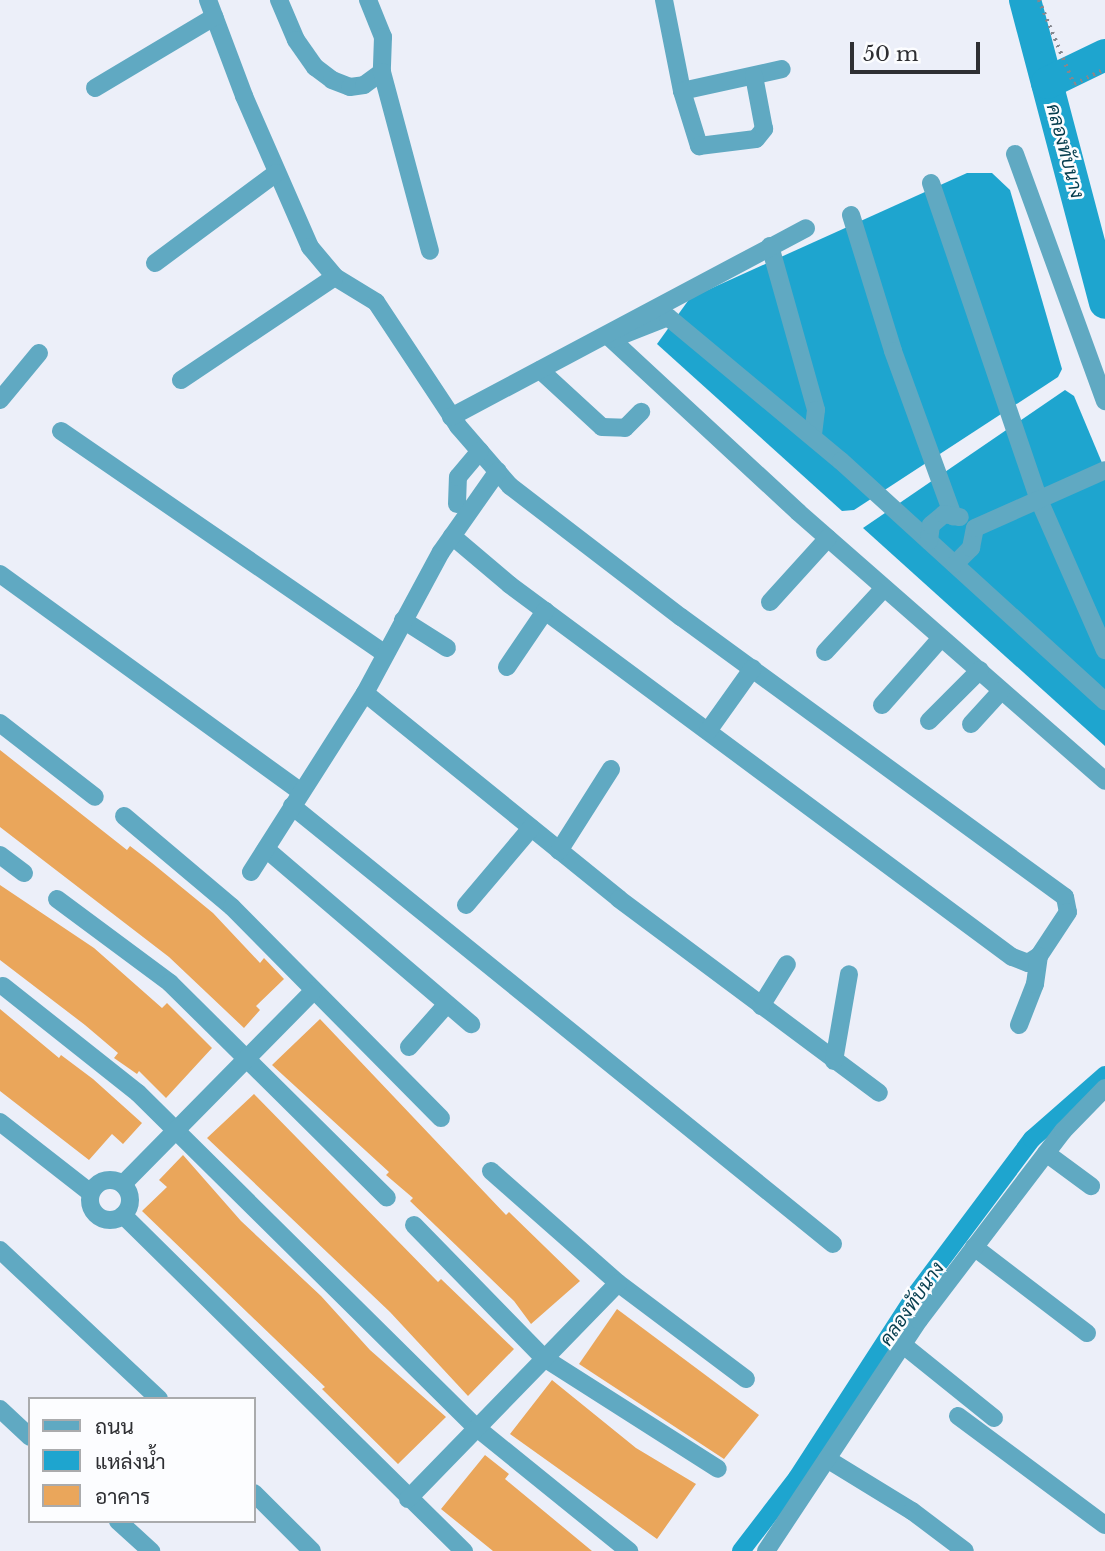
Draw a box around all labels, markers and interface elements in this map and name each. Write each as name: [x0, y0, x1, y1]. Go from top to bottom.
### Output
scale bar: [853, 28, 982, 72]
text: 50 m: [863, 41, 918, 67]
water label: คลองทับนาง: [1041, 101, 1089, 201]
water label: คลองทับนาง: [875, 1258, 949, 1350]
legend: [28, 1397, 256, 1523]
text: ถนน: [95, 1414, 134, 1440]
text: แหล่งน้ำ: [95, 1449, 166, 1475]
text: อาคาร: [95, 1484, 151, 1510]

